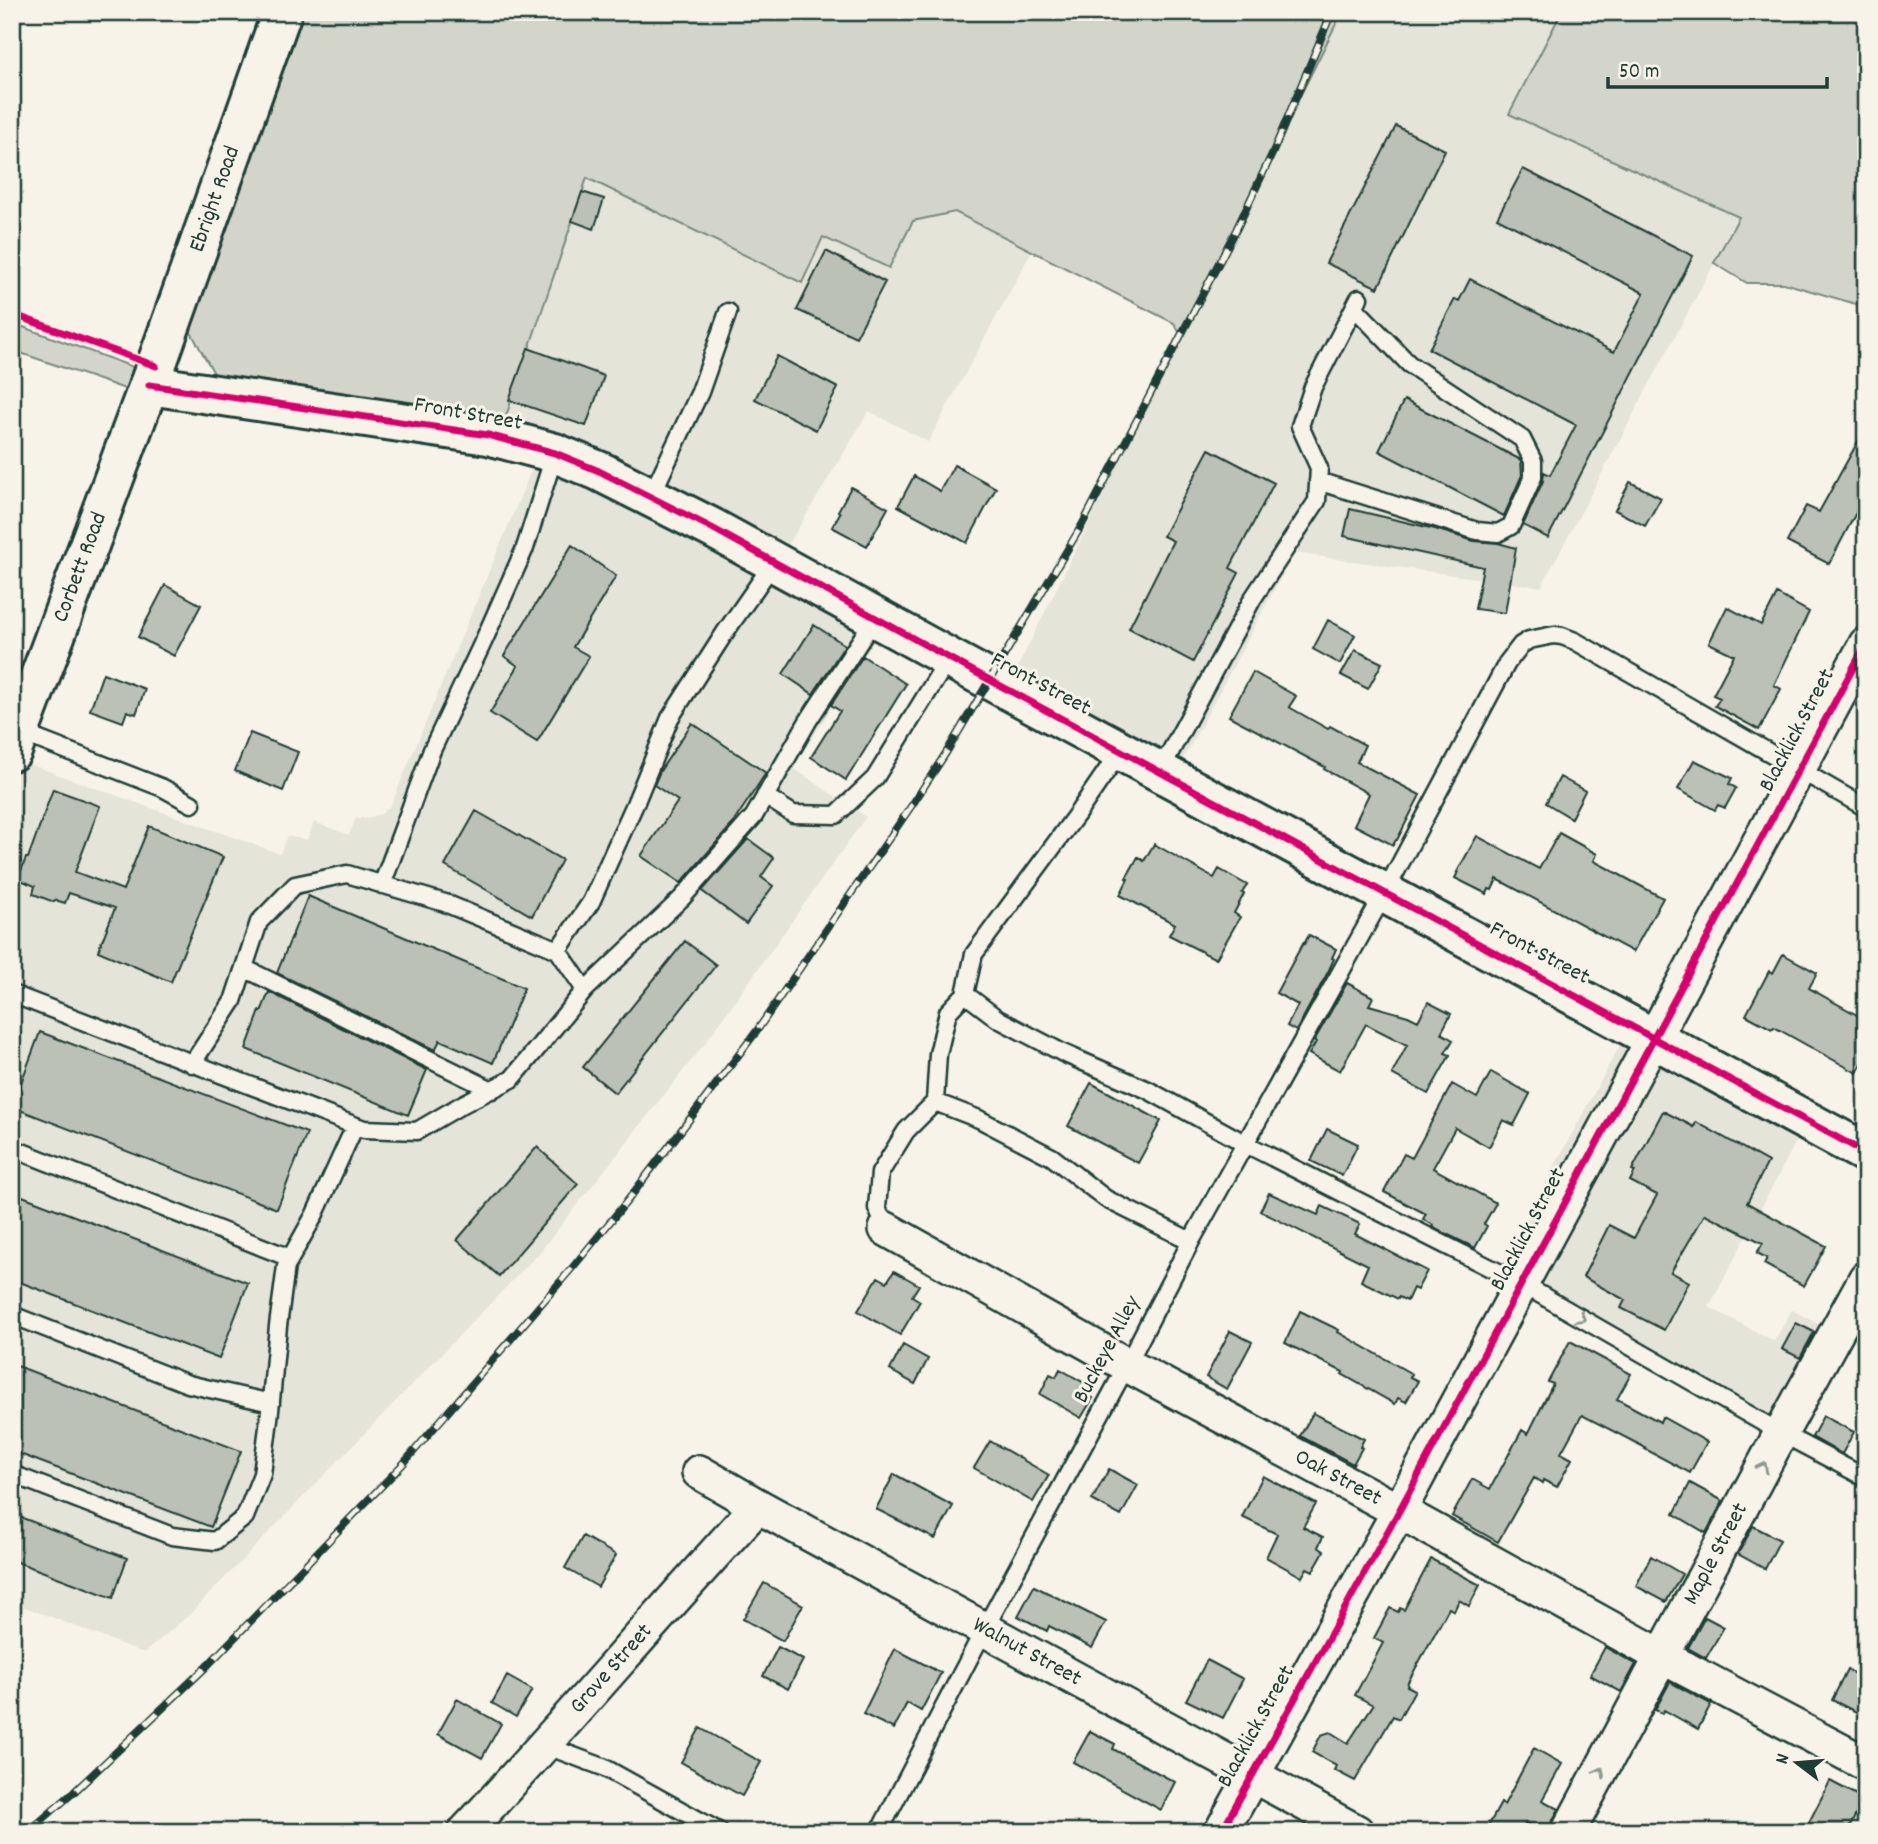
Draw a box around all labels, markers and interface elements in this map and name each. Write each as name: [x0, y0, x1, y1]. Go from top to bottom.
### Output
scale bar: [1608, 46, 1827, 90]
text: 50 m: [1619, 58, 1659, 88]
street label: Ebright Road: [181, 142, 249, 257]
street label: Front Street: [411, 389, 525, 441]
street label: Corbett Road: [45, 508, 116, 627]
street label: Front Street: [984, 645, 1096, 725]
street label: Blacklick Street: [1752, 663, 1844, 799]
street label: Front Street: [1483, 914, 1595, 994]
street label: Blacklick Street: [1483, 1162, 1575, 1298]
street label: Buckeye Alley: [1066, 1290, 1150, 1410]
one-way arrow: [1573, 1310, 1586, 1323]
street label: Oak Street: [1288, 1441, 1387, 1515]
one-way arrow: [1754, 1461, 1768, 1474]
street label: Maple Street: [1675, 1497, 1757, 1611]
street label: Walnut Street: [966, 1609, 1087, 1695]
street label: Grove Street: [562, 1617, 661, 1722]
street label: Blacklick Street: [1210, 1660, 1304, 1794]
north arrow: [1762, 1728, 1832, 1798]
text: N: [1770, 1751, 1798, 1768]
one-way arrow: [1591, 1766, 1605, 1779]

